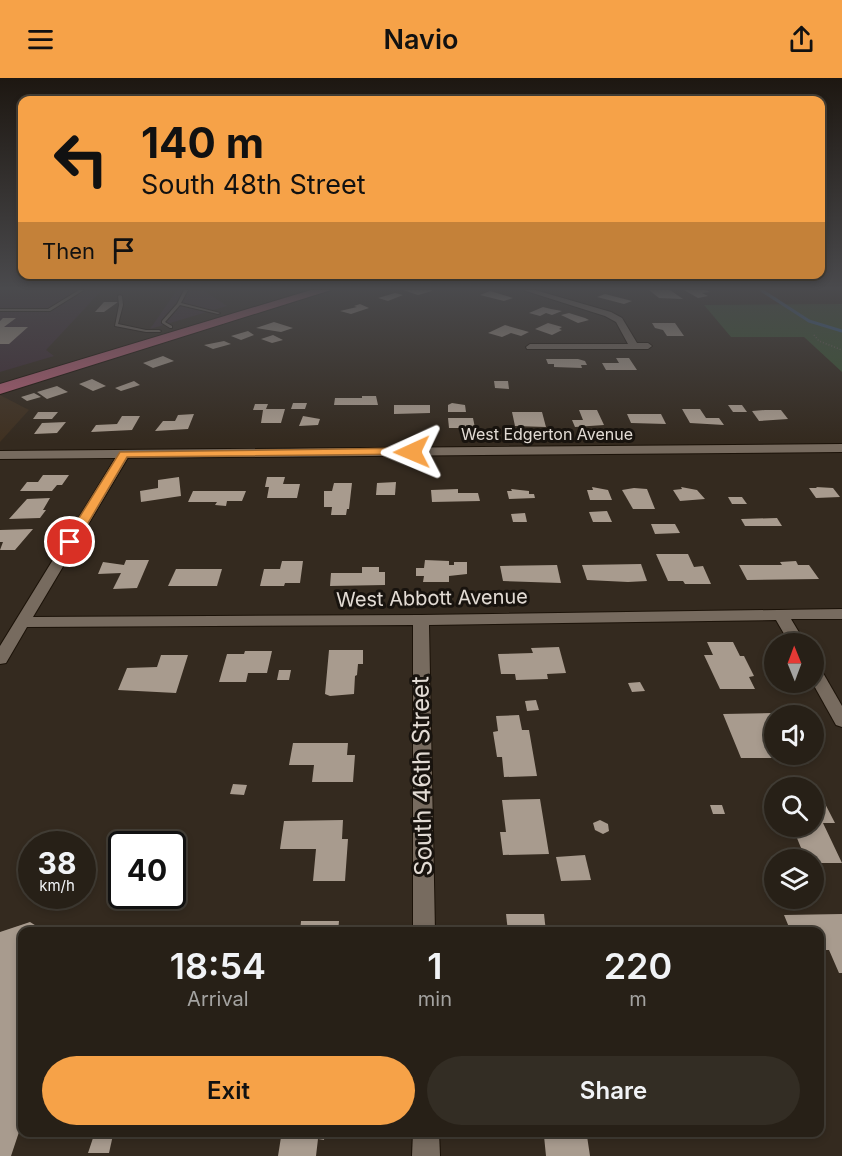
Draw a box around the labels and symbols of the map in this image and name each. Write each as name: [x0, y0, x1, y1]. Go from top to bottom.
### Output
position arrow: [380, 420, 444, 484]
street label: West Edgerton Avenue: [461, 424, 633, 444]
pin: [44, 516, 95, 567]
street label: West Abbott Avenue: [336, 584, 528, 612]
north arrow: [764, 633, 824, 693]
street label: South 46th Street: [405, 676, 438, 876]
speed limit sign: 40: [108, 831, 186, 909]

